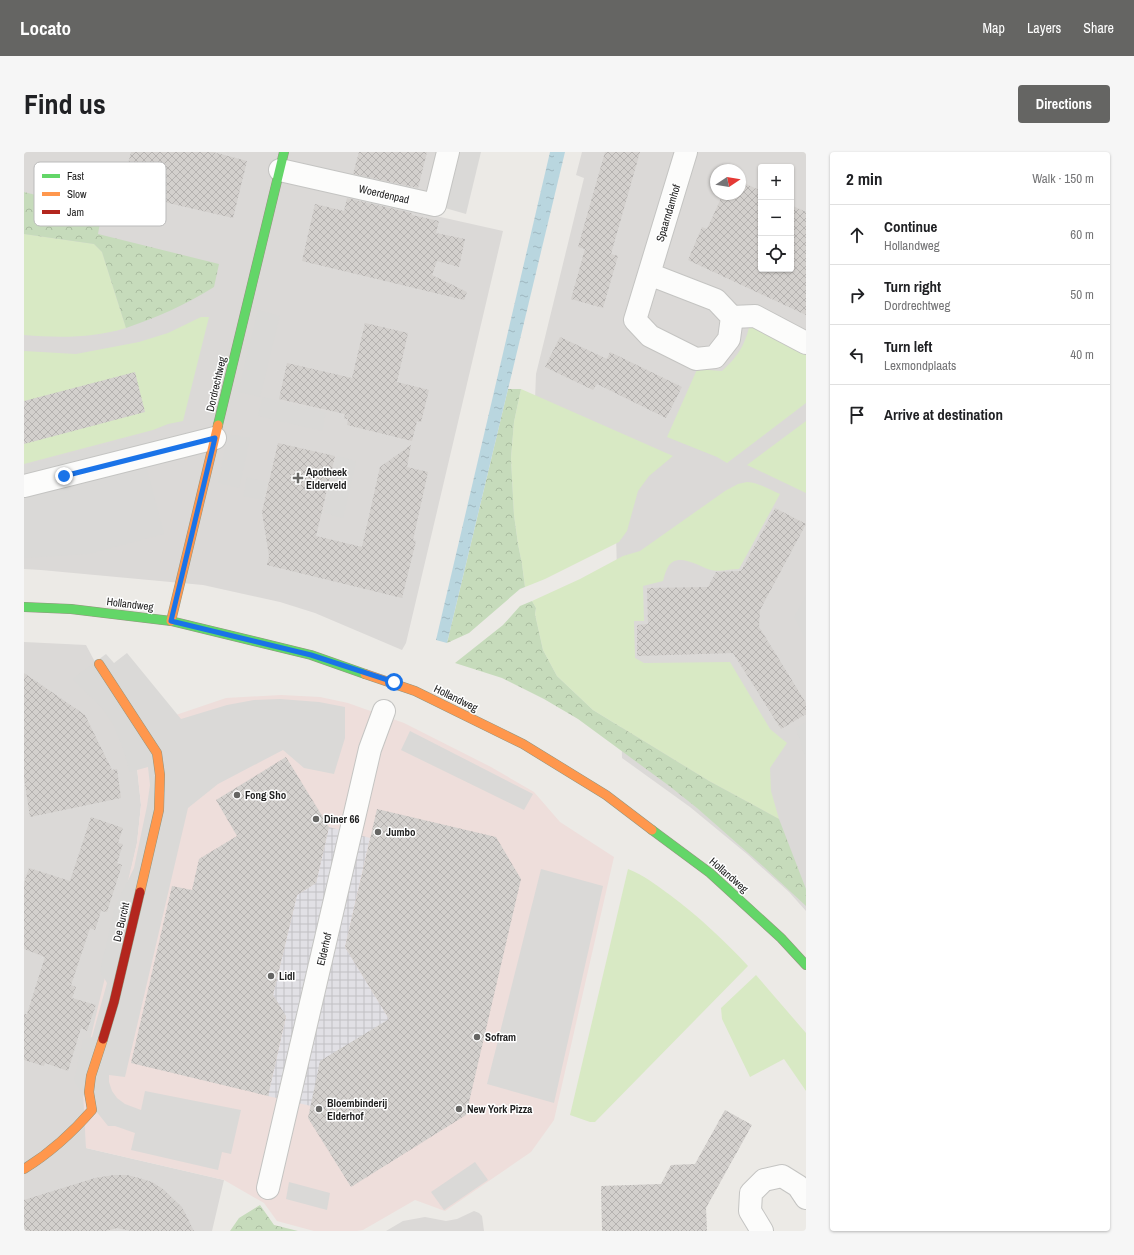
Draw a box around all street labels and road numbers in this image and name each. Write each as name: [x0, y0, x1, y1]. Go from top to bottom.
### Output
street label: Woerdenpad: [357, 181, 411, 207]
street label: Spaarndamhof: [653, 182, 683, 243]
street label: Dordrechtweg: [203, 355, 229, 413]
street label: Hollandweg: [106, 594, 154, 614]
street label: Hollandweg: [432, 681, 480, 715]
street label: Hollandweg: [707, 854, 751, 896]
street label: De Burcht: [110, 900, 132, 943]
street label: Elderhof: [313, 931, 335, 967]

